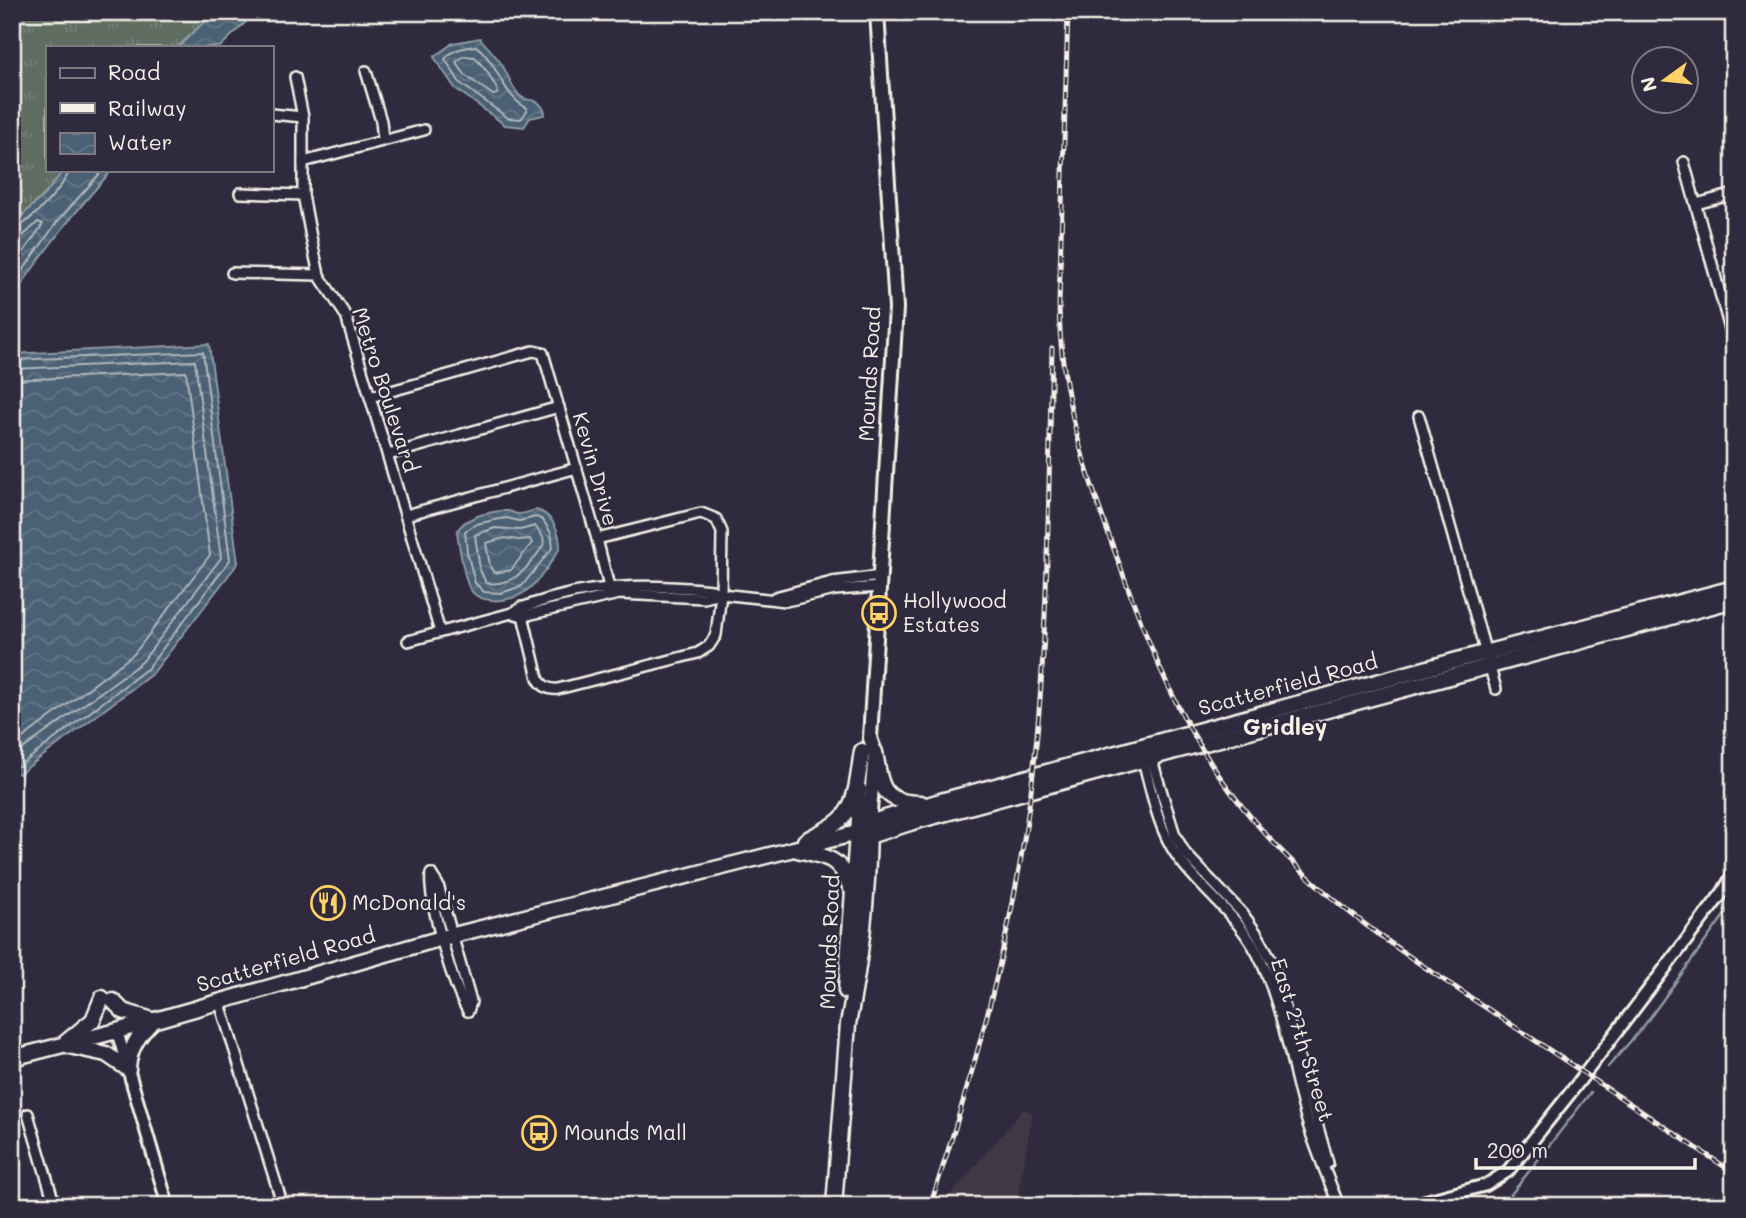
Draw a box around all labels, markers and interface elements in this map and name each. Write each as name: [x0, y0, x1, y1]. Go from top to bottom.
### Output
legend: [46, 46, 273, 172]
north arrow: [1630, 46, 1700, 116]
text: Road: [108, 58, 160, 85]
text: N: [1634, 74, 1662, 95]
text: Railway: [108, 94, 187, 121]
text: Water: [108, 128, 172, 155]
street label: Metro Boulevard: [347, 304, 426, 475]
street label: Mounds Road: [851, 306, 886, 442]
street label: Kevin Drive: [567, 409, 626, 529]
place label: Hollywood Estates: [903, 586, 1006, 637]
bus stop icon: Hollywood Estates: [860, 594, 898, 632]
street label: Scatterfield Road: [1195, 647, 1380, 720]
district label: Gridley: [1243, 711, 1327, 741]
street label: Mounds Road: [813, 874, 844, 1010]
restaurant icon: McDonald's: [309, 884, 347, 922]
place label: McDonald's: [352, 888, 466, 915]
street label: Scatterfield Road: [193, 920, 378, 997]
street label: East 27th Street: [1266, 955, 1341, 1124]
bus stop icon: Mounds Mall: [520, 1114, 558, 1152]
place label: Mounds Mall: [564, 1118, 687, 1145]
scale bar: [1476, 1127, 1695, 1171]
text: 200 m: [1487, 1136, 1548, 1163]

